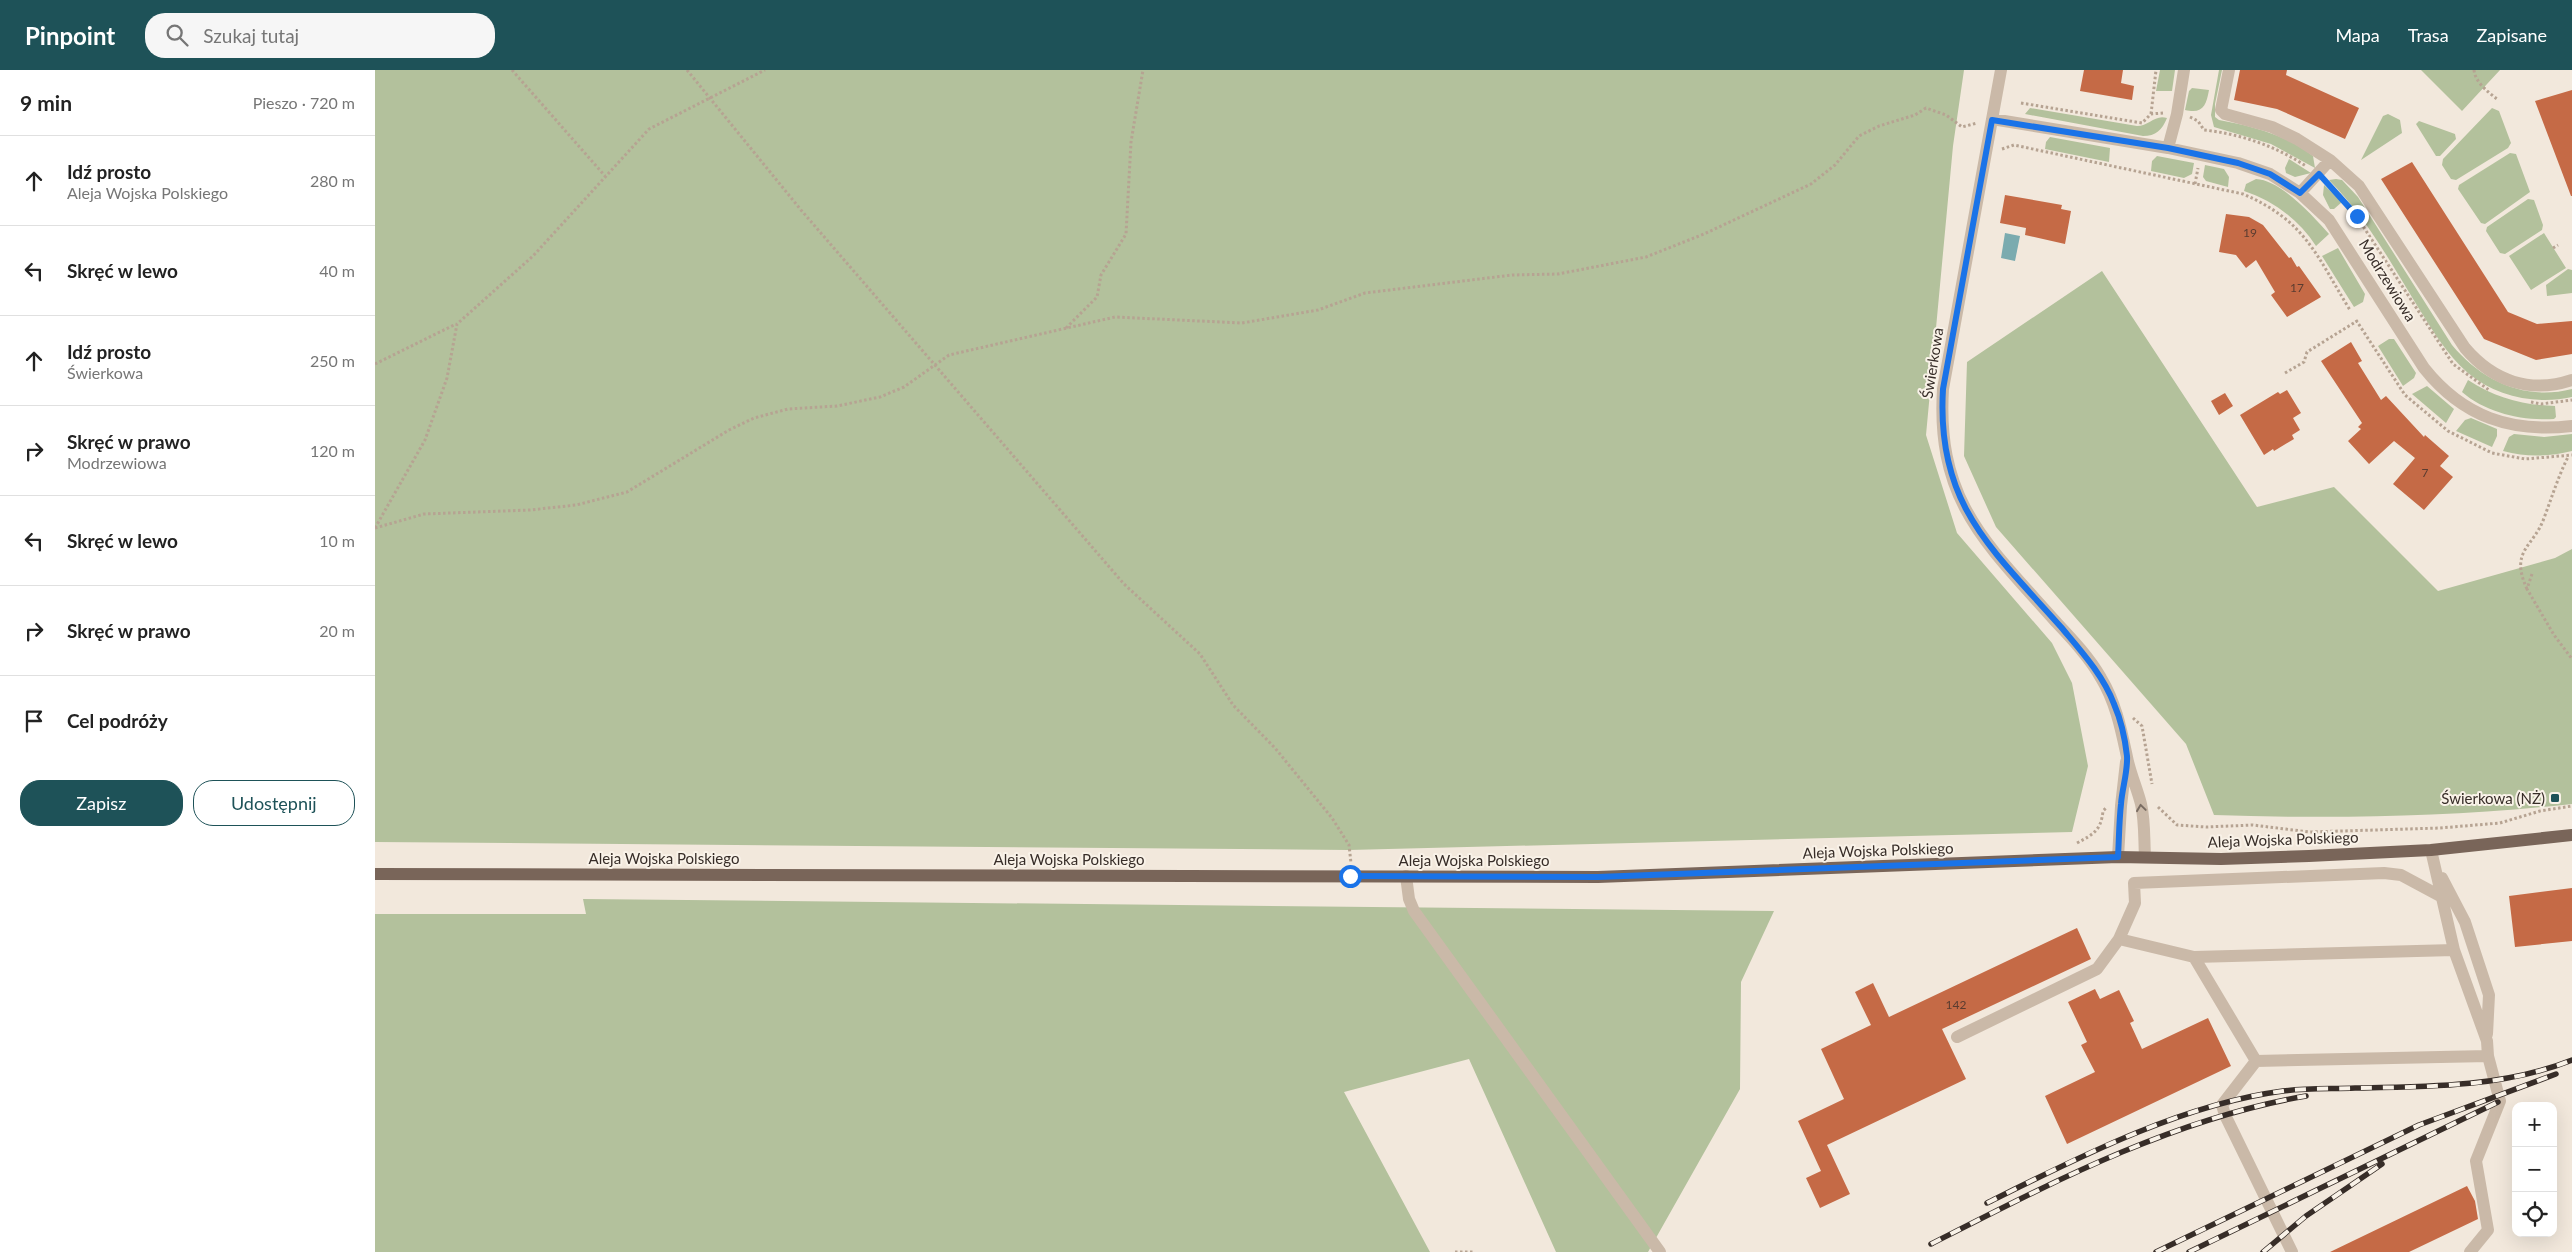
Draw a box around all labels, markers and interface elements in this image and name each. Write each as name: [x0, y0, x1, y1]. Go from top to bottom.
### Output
search box: [145, 13, 495, 58]
text: Pinpoint: [25, 21, 115, 50]
icon: search: [163, 21, 191, 49]
text: Szukaj tutaj: [203, 24, 299, 47]
text: Mapa: [2335, 24, 2380, 46]
text: Trasa: [2408, 24, 2449, 46]
text: Zapisane: [2477, 24, 2547, 46]
text: 9 min: [20, 90, 72, 115]
text: Pieszo · 720 m: [253, 93, 355, 112]
text: Idź prosto: [67, 160, 151, 183]
icon: ahead: [20, 167, 48, 195]
text: 280 m: [310, 171, 355, 190]
text: Aleja Wojska Polskiego: [67, 183, 228, 202]
route end: [2346, 205, 2369, 228]
house number: 19: [2243, 225, 2257, 240]
street label: Modrzewiowa: [2356, 236, 2420, 324]
icon: left: [20, 257, 48, 285]
text: Skręć w lewo: [67, 259, 178, 282]
text: 40 m: [319, 261, 355, 280]
house number: 17: [2290, 280, 2304, 295]
street label: Świerkowa: [1918, 326, 1946, 400]
text: Idź prosto: [67, 340, 151, 363]
icon: ahead: [20, 347, 48, 375]
text: 250 m: [310, 351, 355, 370]
text: Świerkowa: [67, 363, 143, 382]
text: Skręć w prawo: [67, 430, 191, 453]
icon: right: [20, 437, 48, 465]
text: 120 m: [310, 441, 355, 460]
text: Modrzewiowa: [67, 453, 167, 472]
house number: 7: [2422, 465, 2429, 480]
icon: left: [20, 527, 48, 555]
text: Skręć w lewo: [67, 529, 178, 552]
text: 10 m: [319, 531, 355, 550]
icon: right: [20, 617, 48, 645]
text: Skręć w prawo: [67, 619, 191, 642]
text: 20 m: [319, 621, 355, 640]
icon: arrive: [20, 707, 48, 735]
text: Cel podróży: [67, 709, 168, 732]
button: Zapisz: [20, 780, 183, 826]
button: Udostępnij: [193, 780, 355, 826]
place label: Świerkowa (NŻ): [2441, 789, 2545, 807]
marker: Świerkowa (NŻ): [2549, 792, 2561, 804]
one-way arrow: [2136, 804, 2147, 812]
street label: Aleja Wojska Polskiego: [2207, 827, 2359, 851]
street label: Aleja Wojska Polskiego: [1802, 838, 1954, 862]
street label: Aleja Wojska Polskiego: [589, 849, 739, 867]
street label: Aleja Wojska Polskiego: [994, 850, 1144, 868]
street label: Aleja Wojska Polskiego: [1399, 851, 1549, 869]
route start: [1339, 865, 1362, 888]
house number: 142: [1946, 997, 1966, 1012]
map controls: [2512, 1102, 2557, 1237]
button: +: [2512, 1102, 2557, 1147]
button: −: [2512, 1147, 2557, 1192]
button: locate: [2512, 1192, 2557, 1237]

